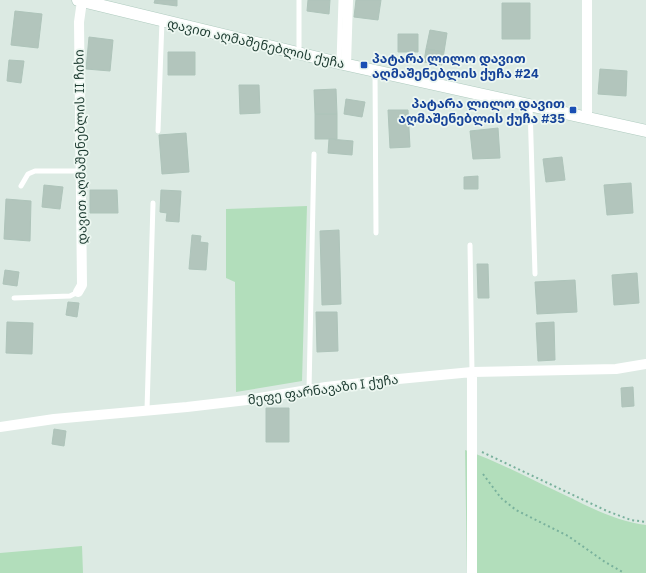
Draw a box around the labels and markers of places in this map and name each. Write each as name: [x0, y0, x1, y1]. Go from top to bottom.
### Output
place label: პატარა ლილო დავით აღმაშენებლის ქუჩა #24: [372, 50, 539, 82]
marker: პატარა ლილო დავით აღმაშენებლის ქუჩა #24: [359, 60, 369, 70]
place label: პატარა ლილო დავით აღმაშენებლის ქუჩა #35: [398, 95, 565, 127]
marker: პატარა ლილო დავით აღმაშენებლის ქუჩა #35: [568, 105, 578, 115]

